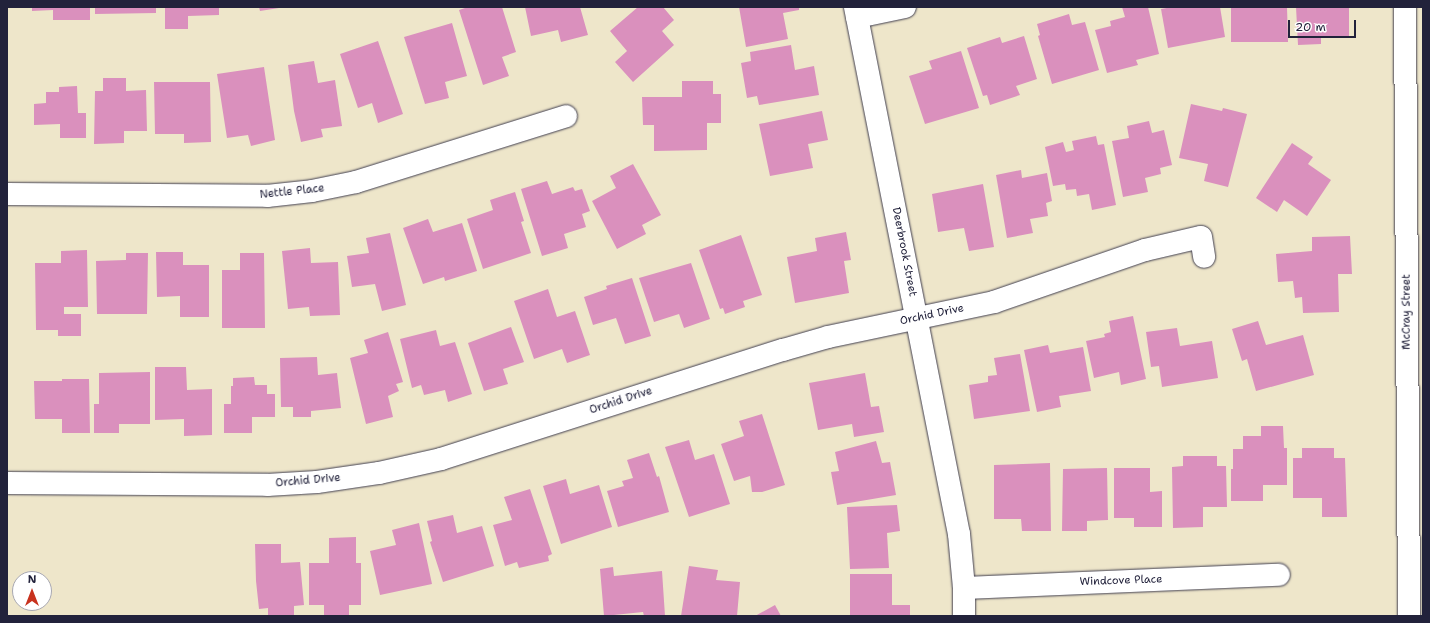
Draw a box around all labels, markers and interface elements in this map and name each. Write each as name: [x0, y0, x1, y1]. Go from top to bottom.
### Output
scale bar: [1290, 12, 1358, 38]
text: 20 m: [1295, 19, 1326, 35]
street label: Nettle Place: [259, 182, 325, 202]
street label: Deerbrook Street: [889, 206, 919, 298]
street label: McCray Street: [1400, 274, 1414, 350]
street label: Orchid Drive: [899, 302, 965, 328]
street label: Orchid Drive: [588, 385, 654, 417]
street label: Orchid Drive: [275, 472, 341, 490]
north arrow: [12, 571, 52, 611]
text: N: [28, 572, 36, 587]
street label: Windcove Place: [1079, 573, 1163, 589]

